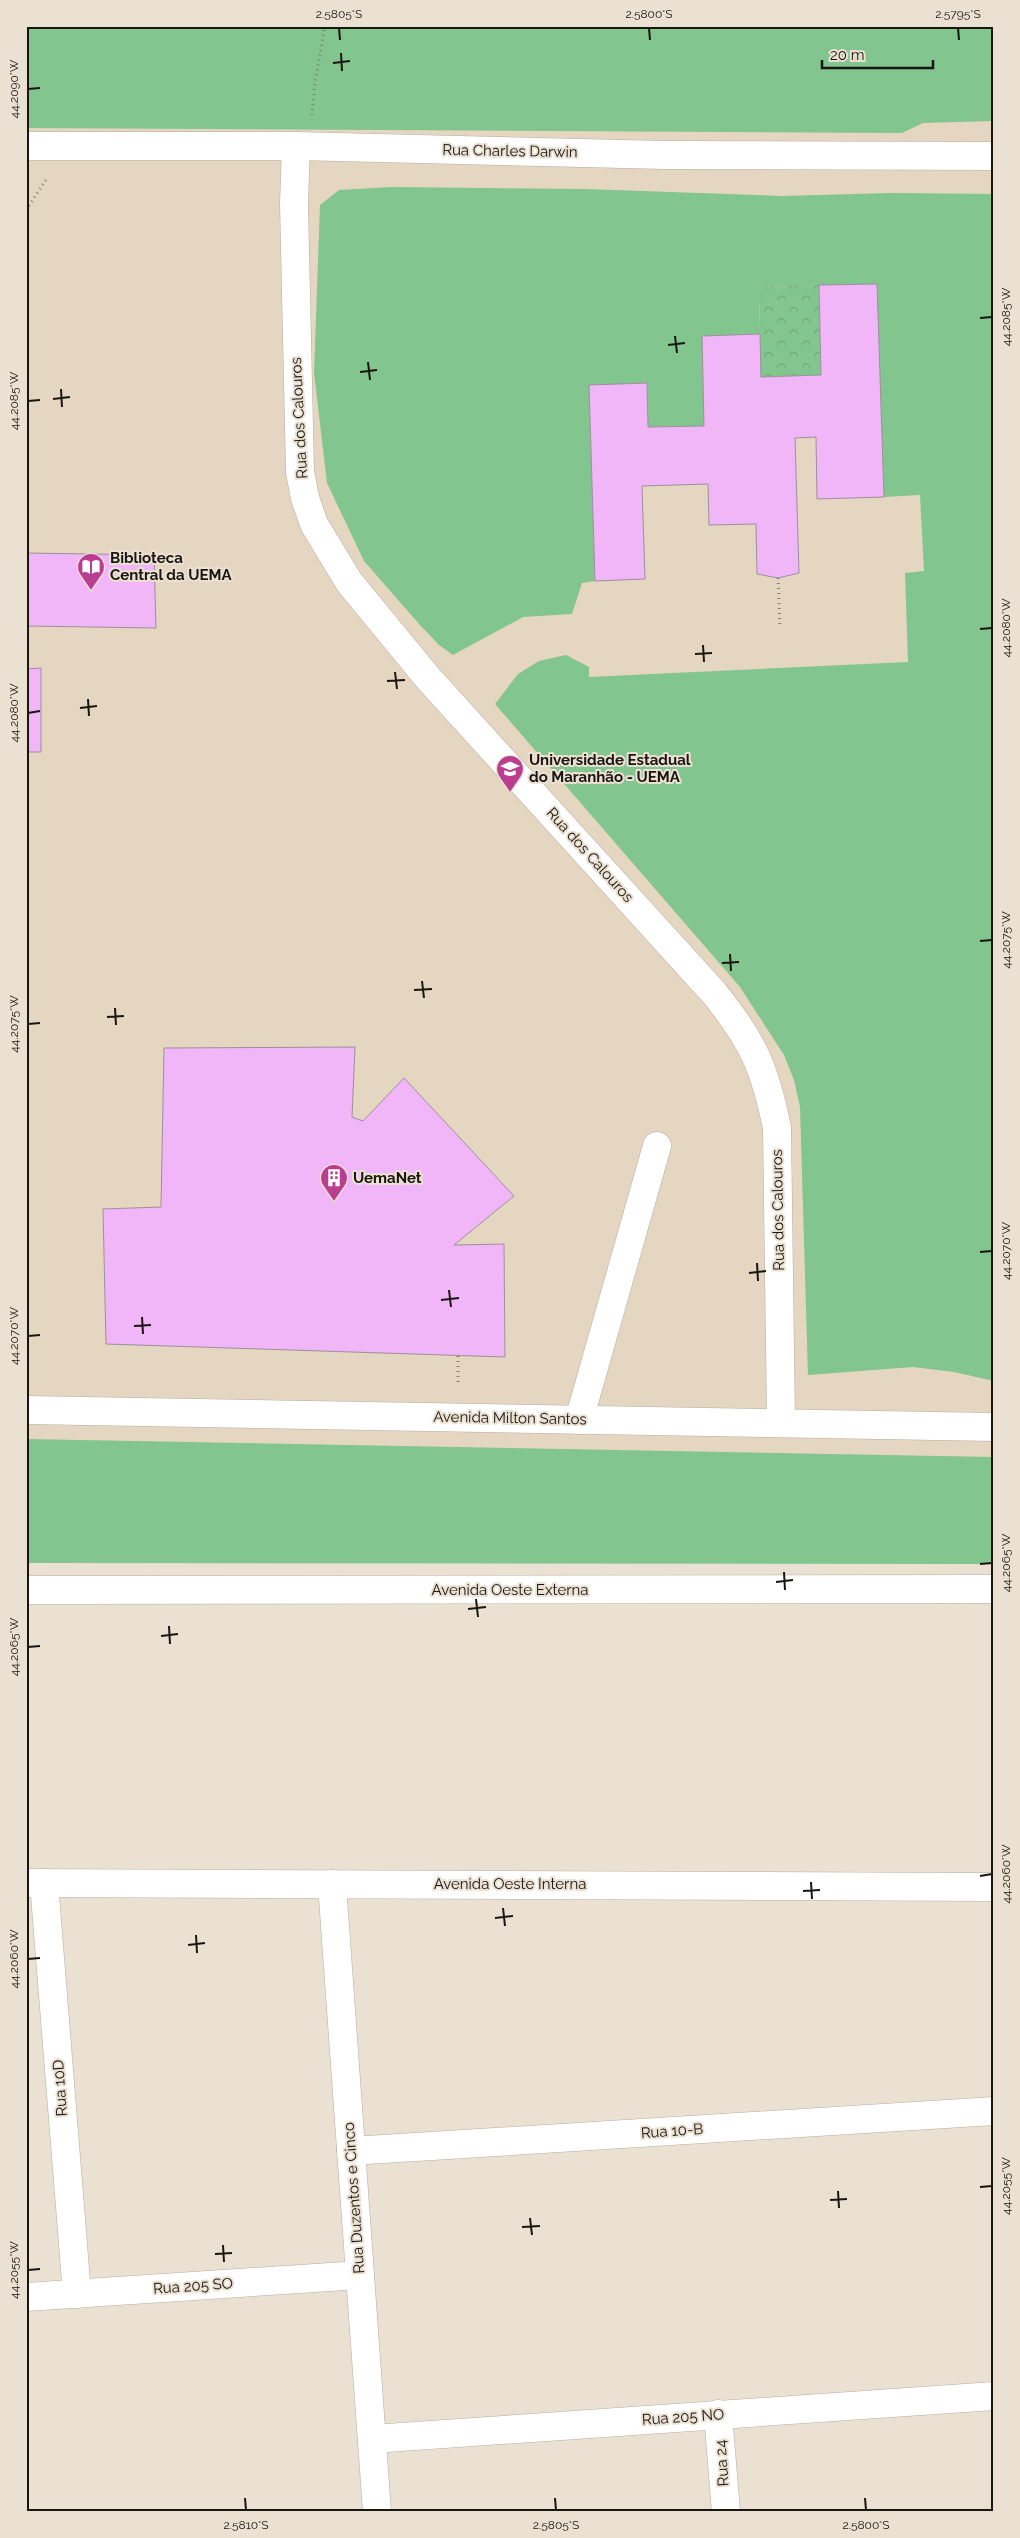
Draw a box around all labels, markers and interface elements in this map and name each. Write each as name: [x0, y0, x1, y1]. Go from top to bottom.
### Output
text: 2.5805°S: [316, 7, 362, 21]
text: 2.5800°S: [625, 7, 673, 21]
text: 2.5795°S: [935, 7, 981, 21]
scale bar: [822, 38, 934, 70]
text: 20 m: [830, 46, 865, 64]
text: 44.2090°W: [7, 59, 21, 118]
street label: Rua Charles Darwin: [442, 141, 578, 161]
text: 44.2085°W: [999, 287, 1013, 346]
street label: Rua dos Calouros: [287, 357, 311, 479]
text: 44.2085°W: [7, 371, 21, 430]
place label: Biblioteca Central da UEMA: [110, 549, 232, 584]
library icon: Biblioteca Central da UEMA: [76, 552, 106, 591]
text: 44.2080°W: [999, 598, 1013, 657]
text: 44.2080°W: [7, 683, 21, 742]
place label: Universidade Estadual do Maranhão - UEMA: [529, 751, 691, 786]
school or university icon: Universidade Estadual do Maranhão - UEMA: [495, 754, 525, 793]
street label: Rua dos Calouros: [543, 804, 637, 906]
text: 44.2075°W: [999, 911, 1013, 969]
text: 44.2075°W: [7, 995, 21, 1053]
street label: Rua dos Calouros: [768, 1149, 788, 1271]
building icon: UemaNet: [319, 1163, 349, 1202]
place label: UemaNet: [353, 1169, 422, 1187]
text: 44.2070°W: [999, 1222, 1013, 1280]
text: 44.2070°W: [7, 1307, 21, 1365]
street label: Avenida Milton Santos: [433, 1408, 587, 1428]
text: 44.2065°W: [999, 1533, 1013, 1592]
street label: Avenida Oeste Externa: [432, 1581, 588, 1599]
text: 44.2065°W: [7, 1617, 21, 1676]
text: 44.2060°W: [999, 1844, 1013, 1904]
street label: Avenida Oeste Interna: [434, 1875, 586, 1893]
text: 44.2060°W: [7, 1929, 21, 1989]
street label: Rua 10D: [49, 2059, 71, 2117]
street label: Rua 10-B: [640, 2120, 704, 2142]
street label: Rua Duzentos e Cinco: [340, 2122, 368, 2274]
text: 44.2055°W: [999, 2157, 1013, 2215]
text: 44.2055°W: [7, 2241, 21, 2299]
street label: Rua 205 SO: [152, 2274, 234, 2298]
street label: Rua 205 NO: [641, 2405, 725, 2429]
street label: Rua 24: [711, 2439, 733, 2487]
text: 2.5810°S: [224, 2518, 268, 2532]
text: 2.5805°S: [533, 2518, 579, 2532]
text: 2.5800°S: [842, 2518, 890, 2532]

